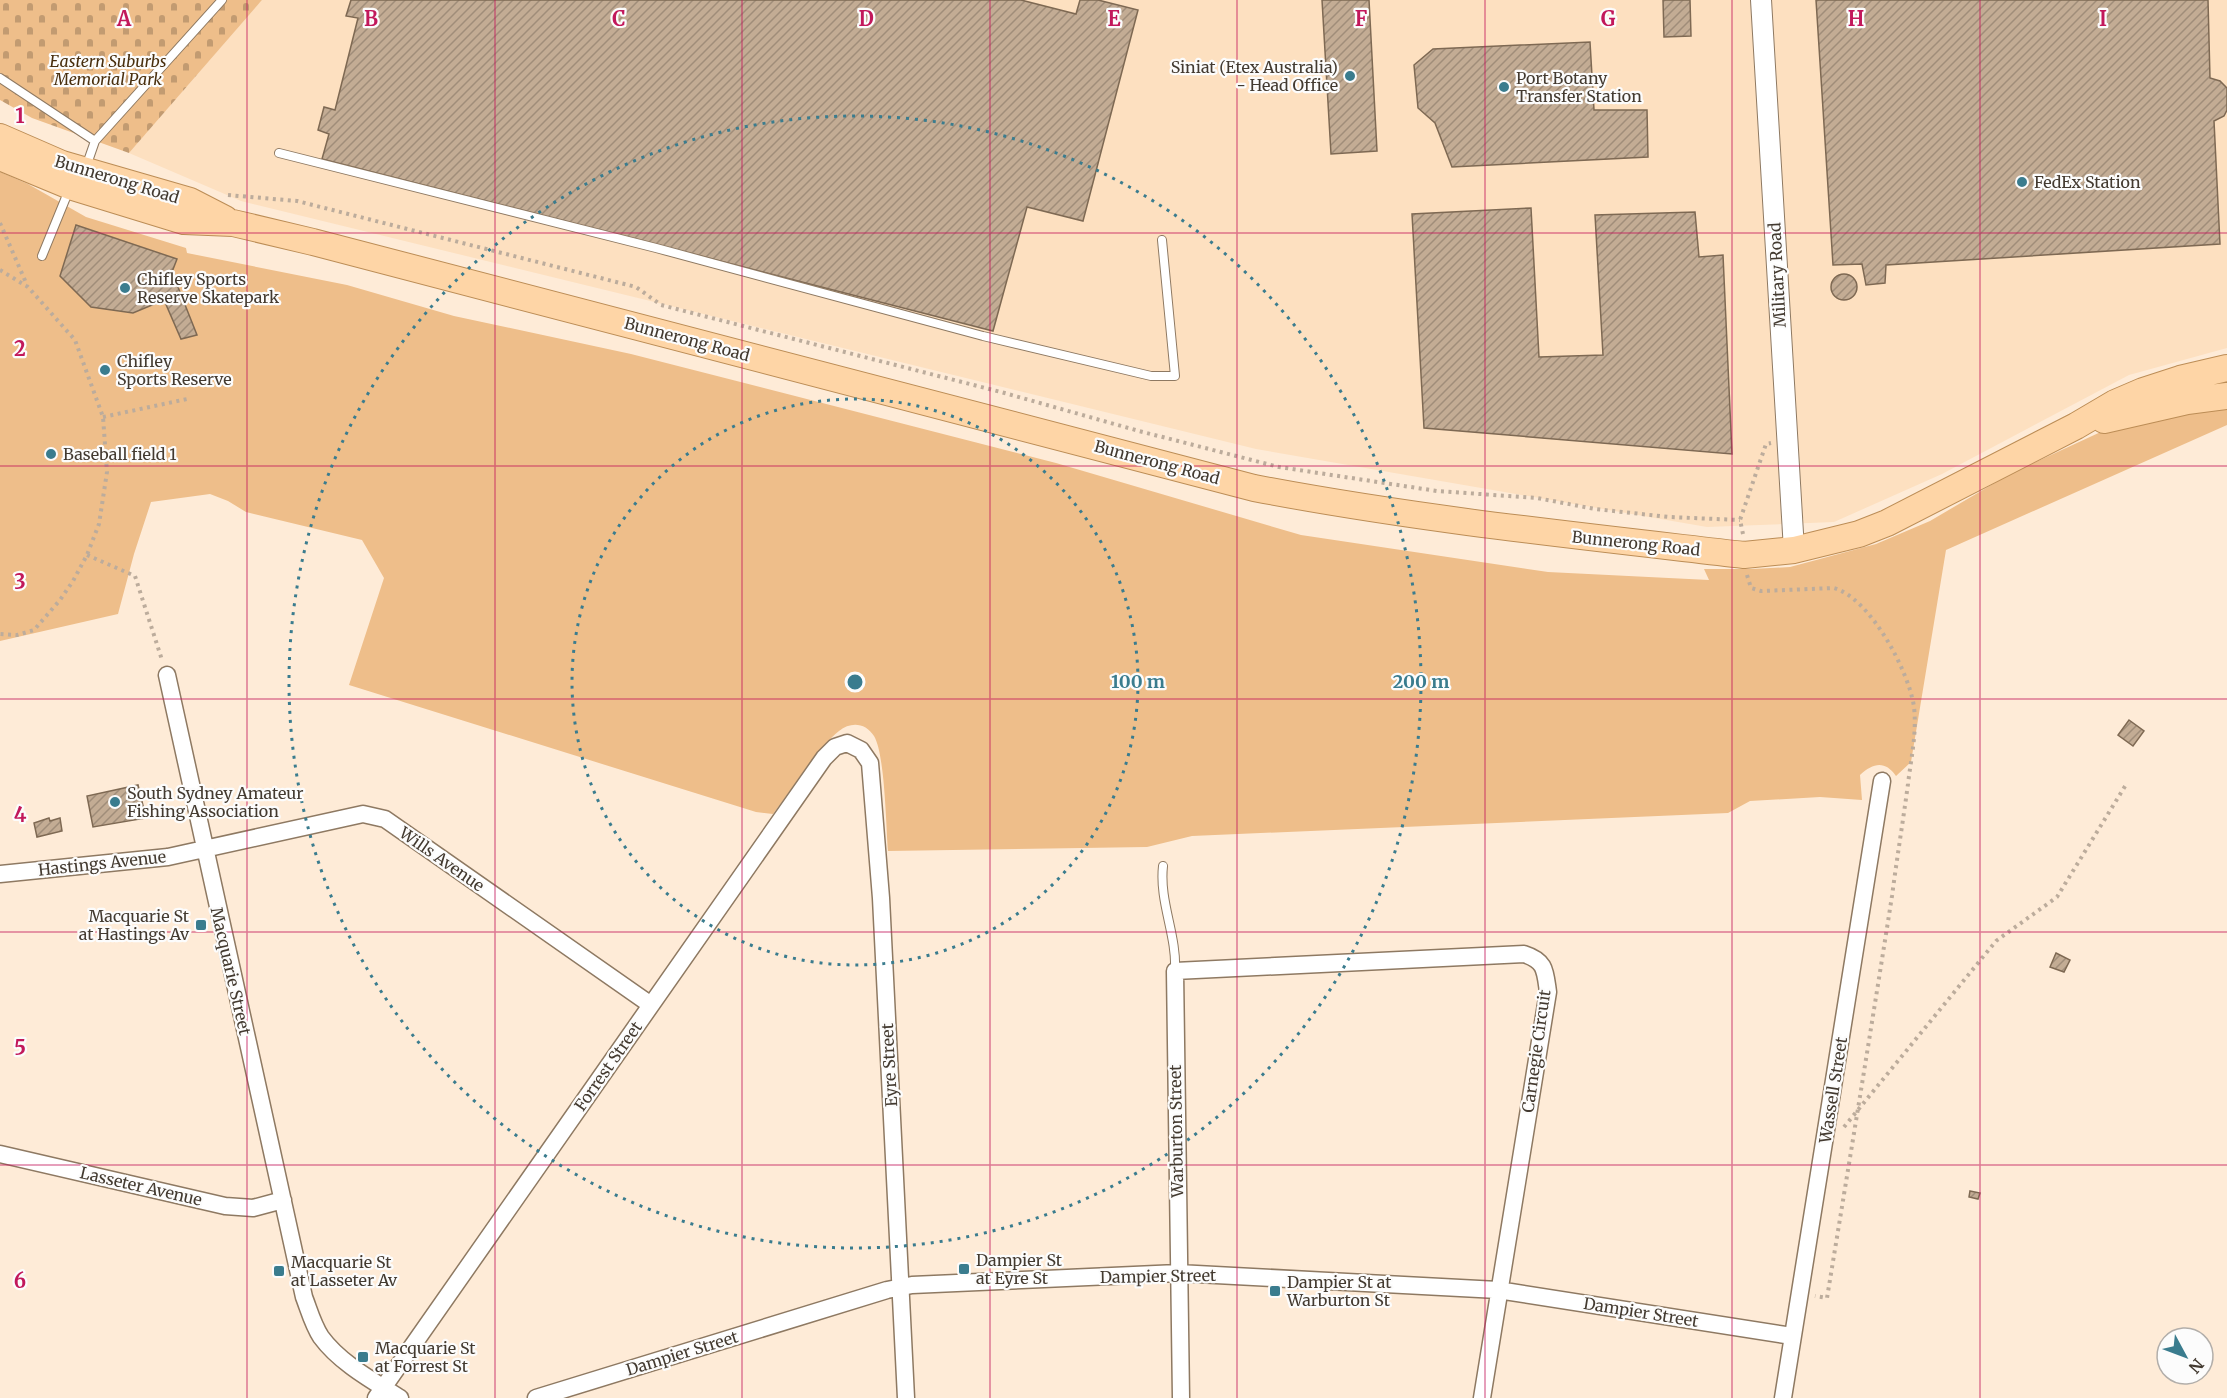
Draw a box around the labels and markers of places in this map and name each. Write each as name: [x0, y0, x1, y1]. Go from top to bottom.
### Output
place label: Siniat (Etex Australia) - Head Office: [1171, 57, 1338, 95]
place label: Port Botany Transfer Station: [1516, 68, 1642, 106]
marker: Siniat (Etex Australia) - Head Office: [1343, 69, 1357, 83]
marker: Port Botany Transfer Station: [1497, 80, 1511, 94]
place label: FedEx Station: [2034, 172, 2141, 192]
marker: FedEx Station: [2015, 175, 2029, 189]
place label: Chifley Sports Reserve Skatepark: [137, 269, 280, 307]
marker: Chifley Sports Reserve Skatepark: [118, 281, 132, 295]
place label: Chifley Sports Reserve: [117, 351, 232, 389]
marker: Chifley Sports Reserve: [98, 363, 112, 377]
place label: Baseball field 1: [63, 444, 177, 464]
marker: Baseball field 1: [44, 447, 58, 461]
centre of rings: [845, 672, 865, 692]
place label: South Sydney Amateur Fishing Association: [127, 783, 303, 821]
marker: South Sydney Amateur Fishing Association: [108, 795, 122, 809]
place label: Macquarie St at Hastings Av: [79, 906, 190, 944]
marker: Macquarie St at Hastings Av: [194, 918, 208, 932]
place label: Dampier St at Eyre St: [976, 1250, 1063, 1288]
place label: Macquarie St at Lasseter Av: [291, 1252, 398, 1290]
marker: Dampier St at Eyre St: [957, 1262, 971, 1276]
marker: Macquarie St at Lasseter Av: [272, 1264, 286, 1278]
place label: Dampier St at Warburton St: [1286, 1272, 1392, 1310]
marker: Dampier St at Warburton St: [1268, 1284, 1282, 1298]
place label: Macquarie St at Forrest St: [375, 1338, 476, 1376]
marker: Macquarie St at Forrest St: [356, 1350, 370, 1364]

